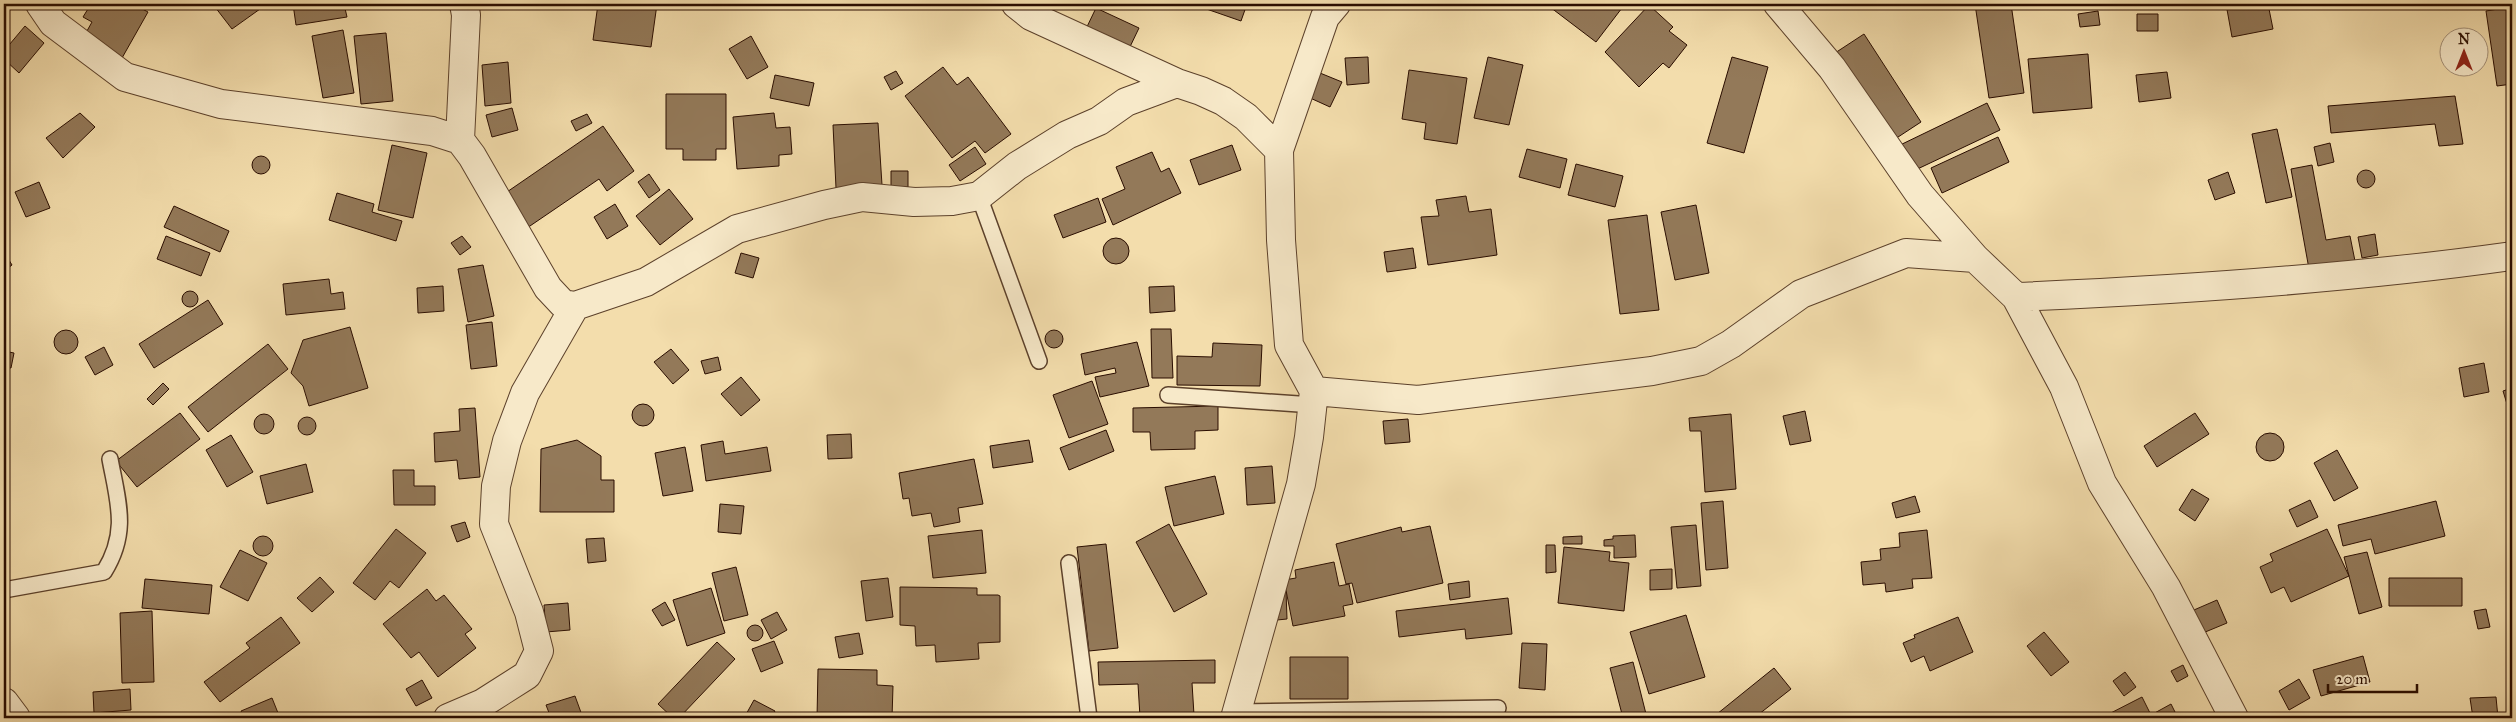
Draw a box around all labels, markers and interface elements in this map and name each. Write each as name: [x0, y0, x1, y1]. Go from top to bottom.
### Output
north arrow: [2438, 28, 2488, 78]
text: N: [2458, 31, 2470, 48]
scale bar: [2328, 662, 2417, 694]
text: 20 m: [2336, 670, 2368, 688]

